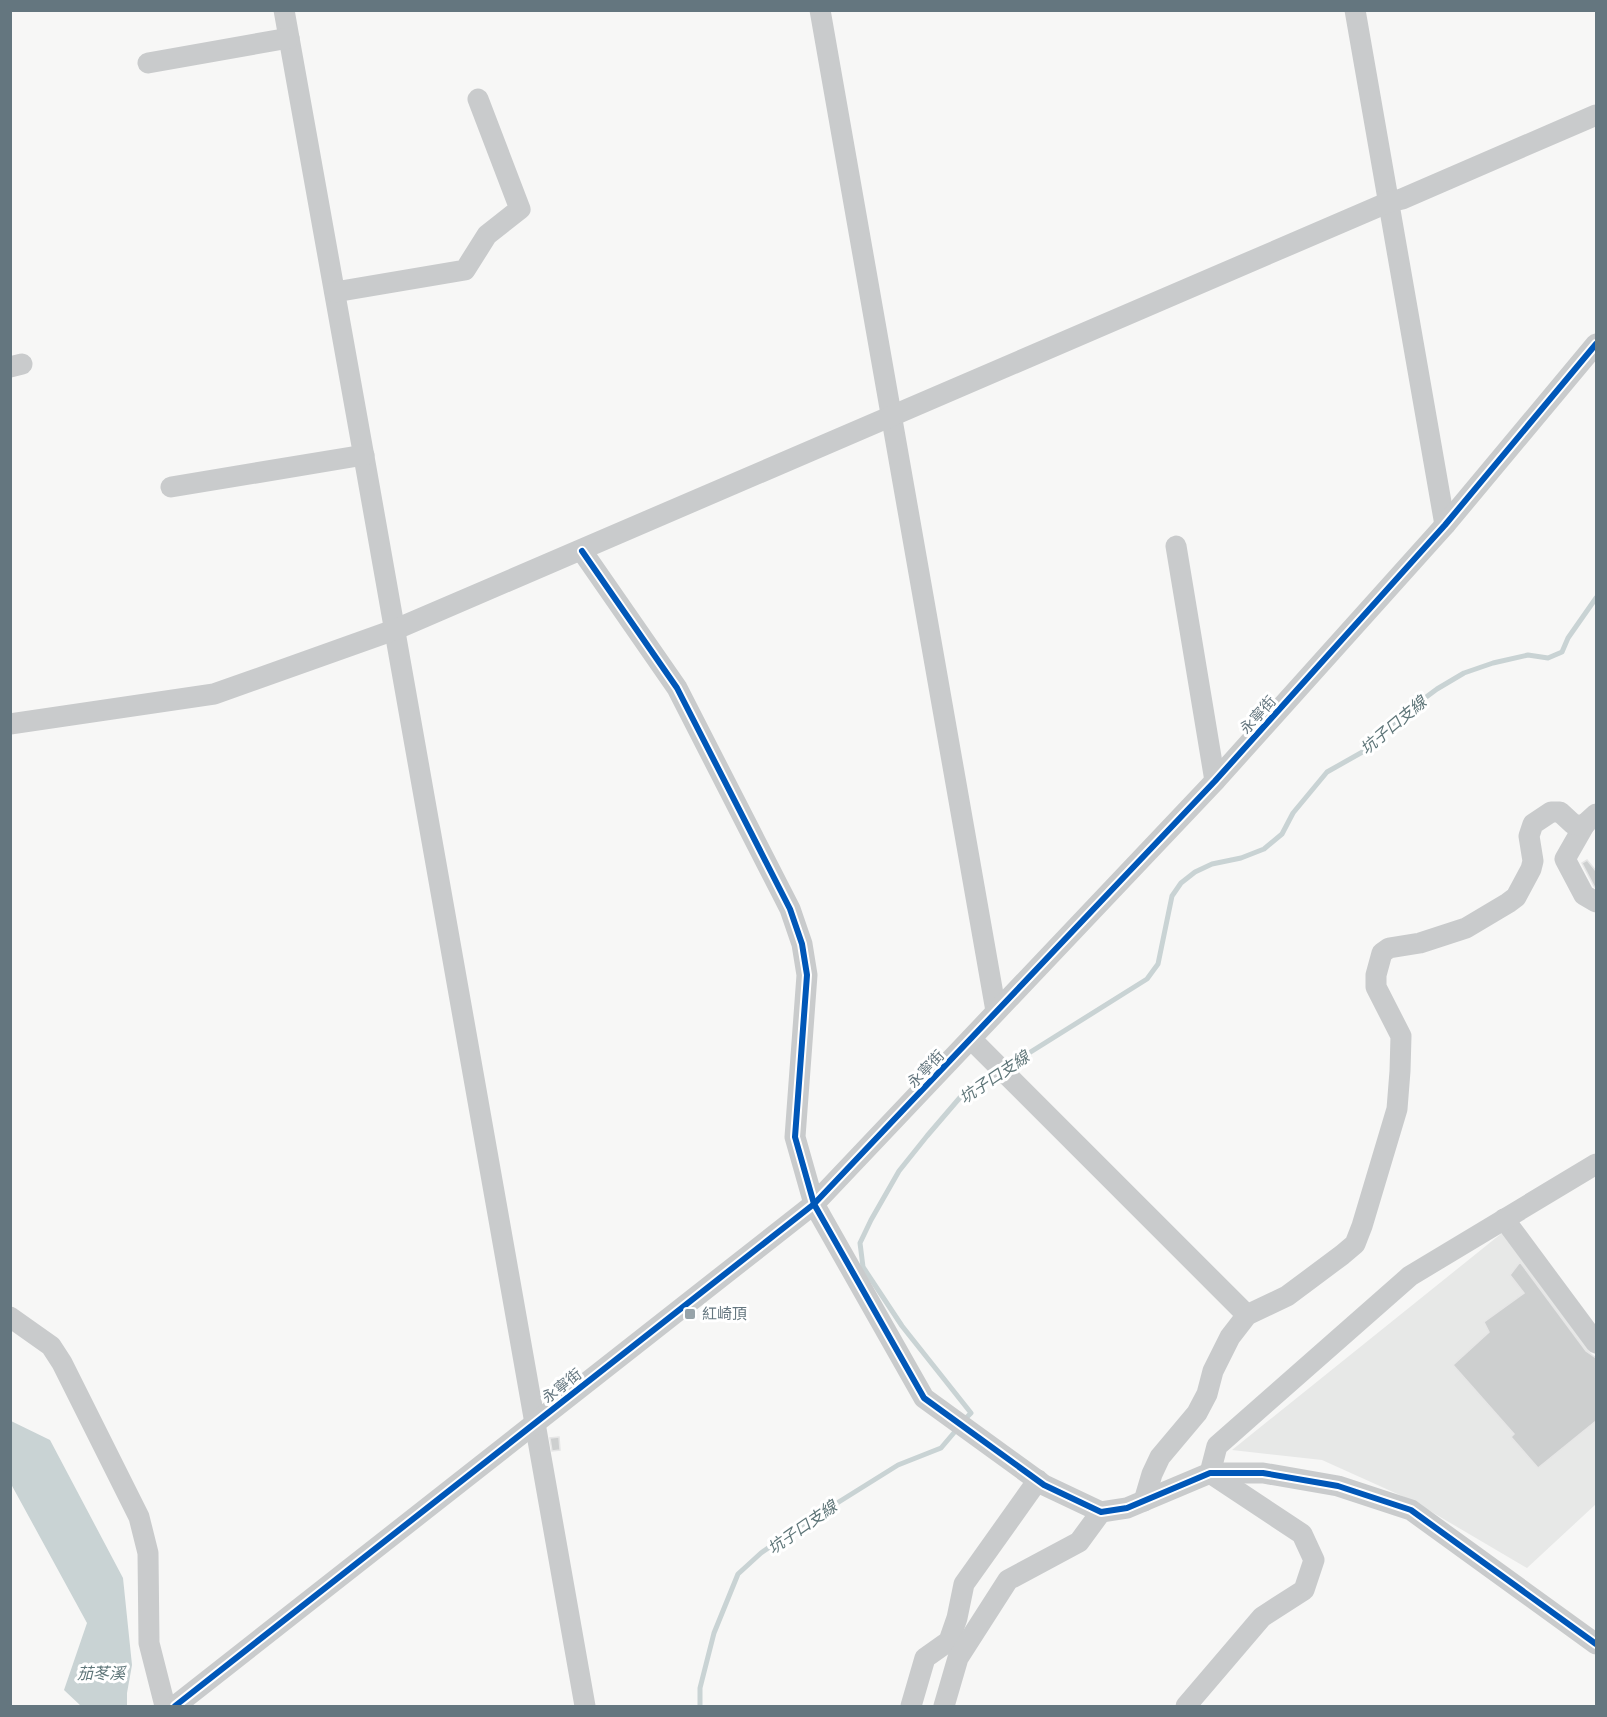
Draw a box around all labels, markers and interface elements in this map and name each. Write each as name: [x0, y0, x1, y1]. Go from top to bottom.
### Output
water label: 坑子口支線: [1357, 691, 1432, 758]
street label: 永寧街: [1236, 692, 1280, 738]
water label: 坑子口支線: [956, 1046, 1034, 1108]
street label: 永寧街: [904, 1047, 948, 1091]
place label: 紅崎頂: [702, 1305, 747, 1323]
marker: 紅崎頂: [683, 1307, 697, 1321]
street label: 永寧街: [539, 1365, 585, 1407]
water label: 坑子口支線: [764, 1496, 842, 1558]
water label: 茄苳溪: [77, 1664, 127, 1683]

